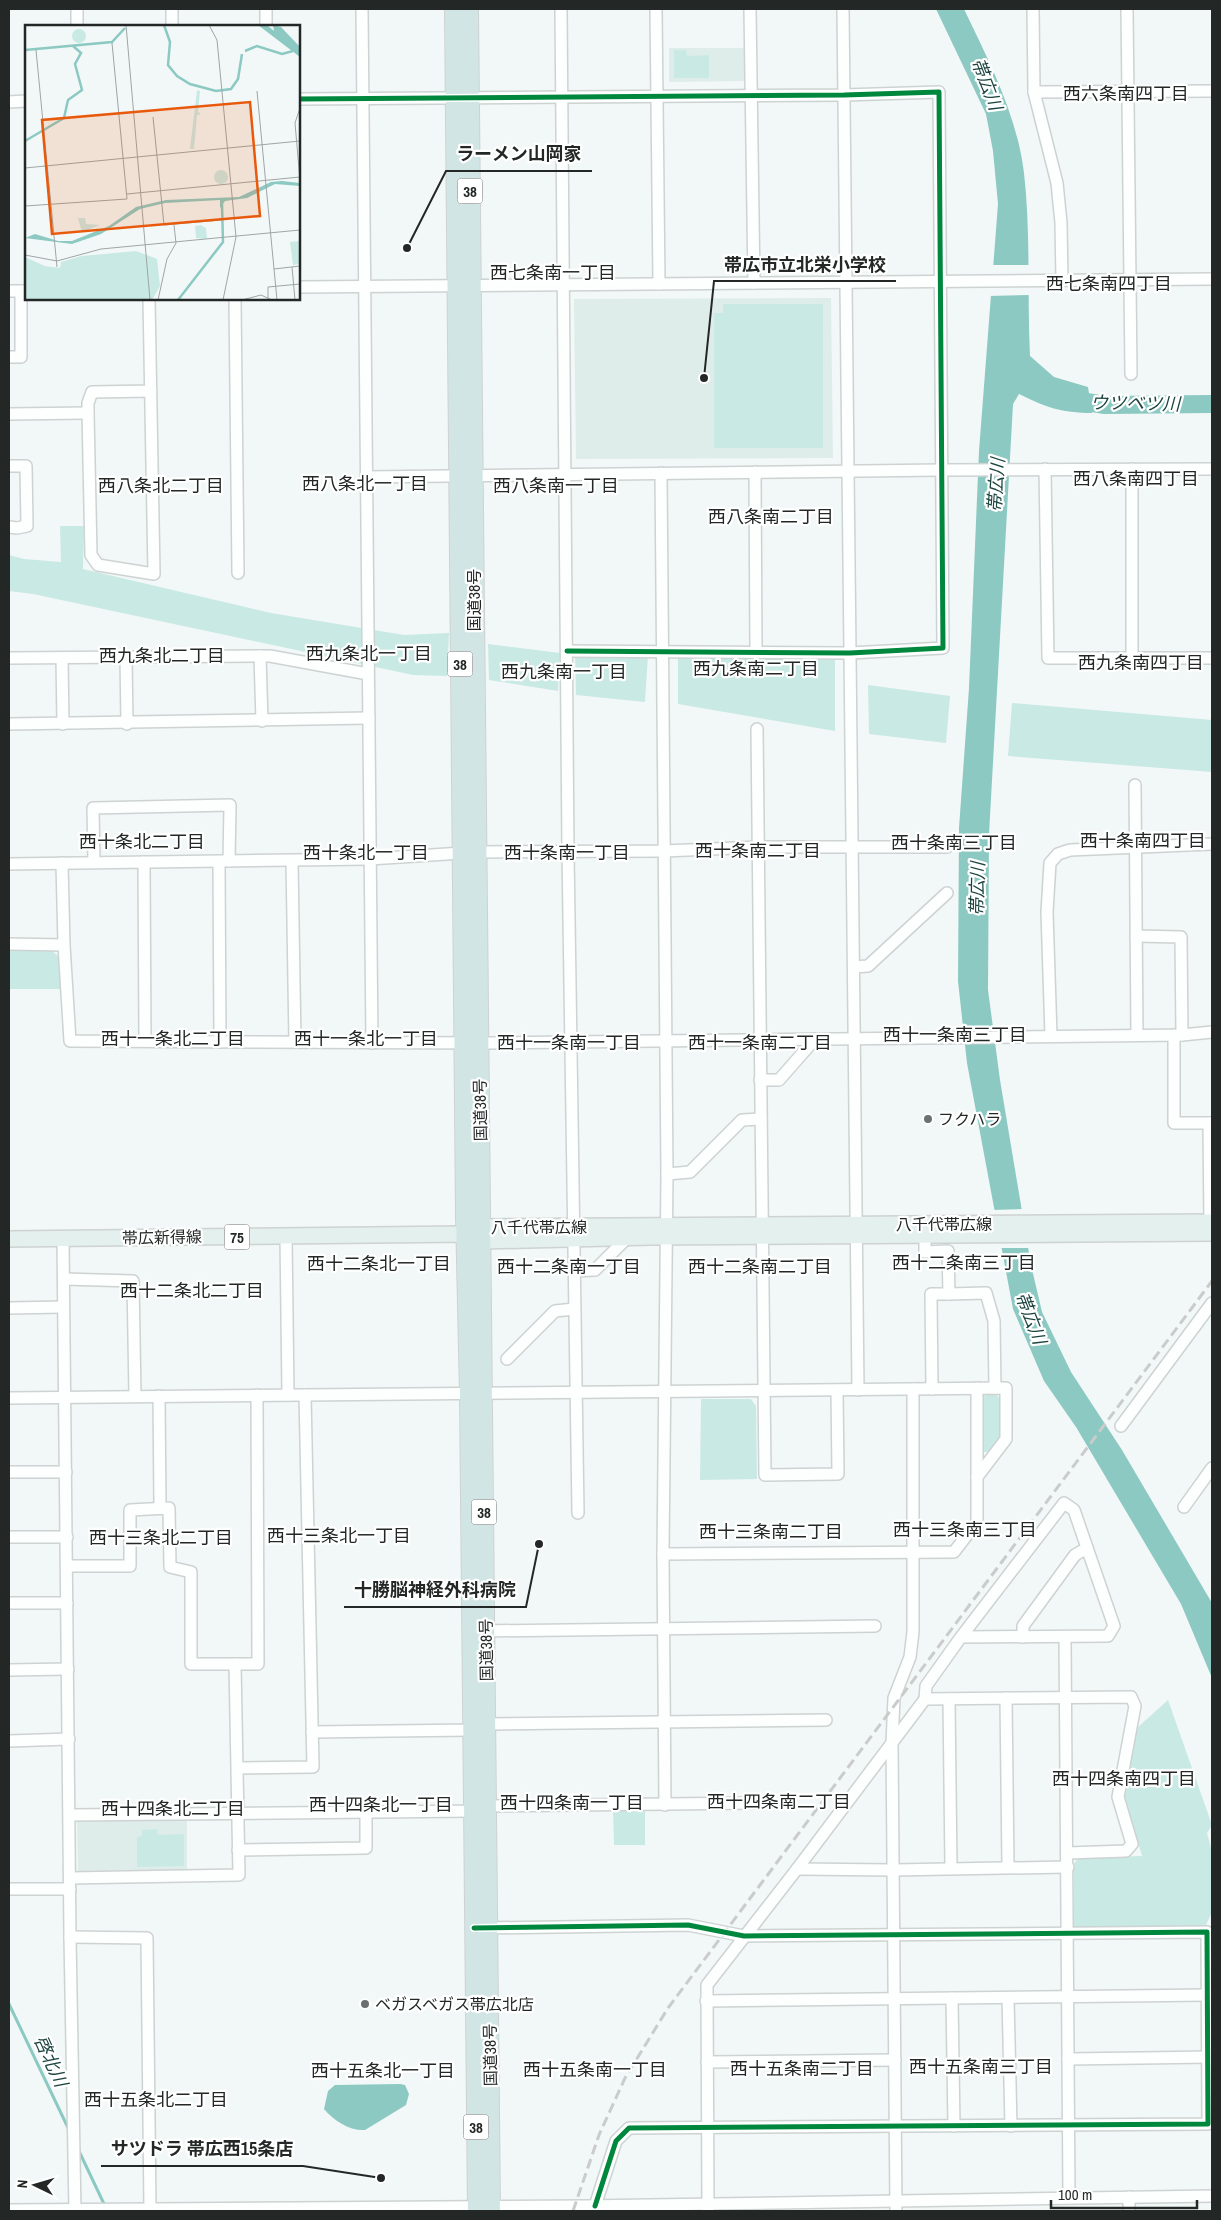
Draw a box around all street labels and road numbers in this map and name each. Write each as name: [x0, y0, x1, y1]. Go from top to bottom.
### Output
road number: 38: [458, 178, 482, 204]
street label: 国道38号: [463, 569, 485, 631]
road number: 38: [448, 652, 472, 676]
street label: 国道38号: [468, 1079, 492, 1141]
street label: 八千代帯広線: [896, 1213, 992, 1235]
street label: 八千代帯広線: [491, 1216, 587, 1238]
road number: 75: [224, 1224, 250, 1250]
street label: 帯広新得線: [122, 1225, 202, 1249]
road number: 38: [472, 1500, 496, 1524]
street label: 国道38号: [474, 1619, 498, 1681]
street label: 国道38号: [478, 2024, 502, 2086]
road number: 38: [464, 2114, 488, 2140]

